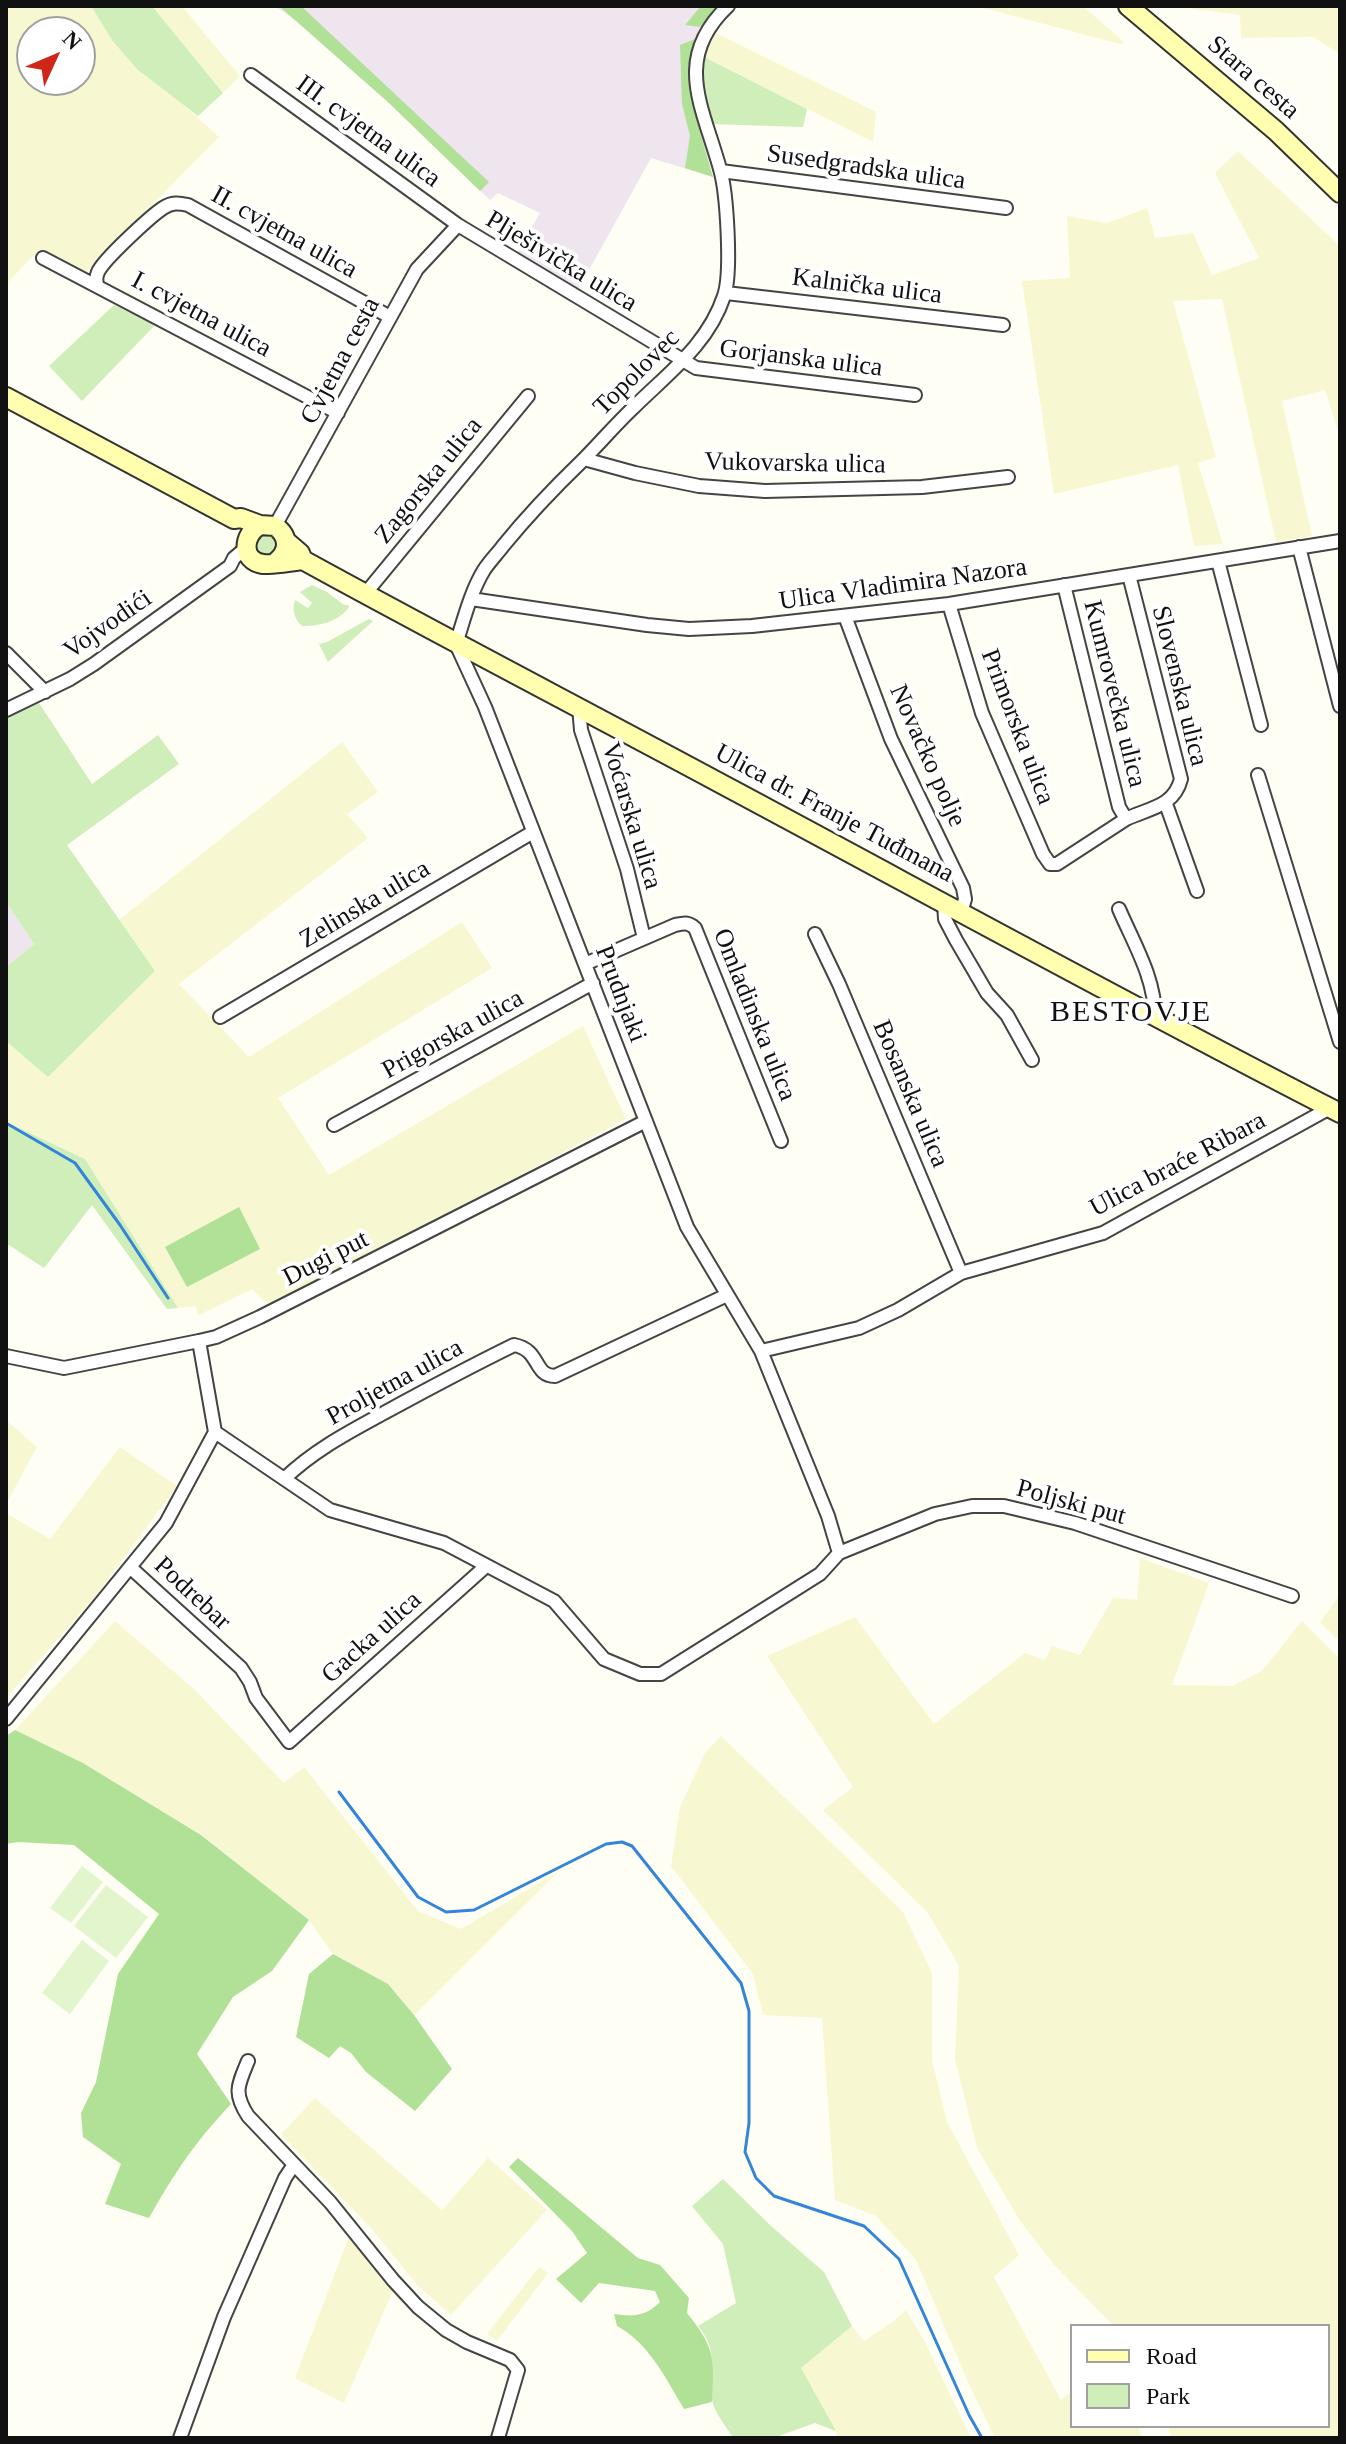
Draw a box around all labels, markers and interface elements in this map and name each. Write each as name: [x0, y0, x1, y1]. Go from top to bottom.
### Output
north arrow: [16, 16, 96, 96]
text: N: [58, 26, 87, 55]
street label: Stara cesta: [1201, 30, 1305, 126]
street label: III. cvjetna ulica: [290, 69, 446, 195]
street label: Susedgradska ulica: [765, 139, 967, 197]
street label: II. cvjetna ulica: [205, 180, 363, 286]
street label: Plješivička ulica: [480, 205, 642, 319]
street label: Kalnička ulica: [790, 262, 944, 312]
street label: I. cvjetna ulica: [126, 265, 276, 365]
street label: Cvjetna cesta: [295, 292, 387, 430]
street label: Topolovec: [587, 323, 687, 423]
street label: Gorjanska ulica: [718, 334, 884, 384]
street label: Zagorska ulica: [368, 411, 490, 551]
street label: Vukovarska ulica: [704, 447, 886, 481]
street label: Ulica Vladimira Nazora: [777, 552, 1029, 618]
street label: Vojvodići: [58, 583, 158, 667]
street label: Kumrovečka ulica: [1076, 597, 1152, 791]
street label: Slovenska ulica: [1144, 603, 1214, 769]
street label: Primorska ulica: [973, 645, 1061, 809]
street label: Novačko polje: [882, 680, 972, 832]
street label: Ulica dr. Franje Tuđmana: [709, 738, 959, 890]
street label: Voćarska ulica: [594, 739, 668, 893]
street label: Zelinska ulica: [294, 854, 436, 956]
street label: Omladinska ulica: [705, 924, 803, 1106]
street label: Prudnjaki: [587, 941, 653, 1047]
street label: Prigorska ulica: [377, 983, 529, 1087]
district label: BESTOVJE: [1050, 995, 1212, 1031]
street label: Bosanska ulica: [865, 1016, 955, 1172]
street label: Ulica braće Ribara: [1085, 1105, 1271, 1225]
street label: Dugi put: [278, 1224, 374, 1294]
street label: Proljetna ulica: [321, 1333, 469, 1433]
street label: Poljski put: [1013, 1473, 1129, 1533]
street label: Podrebar: [147, 1551, 237, 1637]
street label: Gacka ulica: [316, 1585, 428, 1691]
legend: [1070, 2324, 1330, 2428]
text: Road: [1146, 2343, 1197, 2369]
text: Park: [1146, 2383, 1190, 2409]

